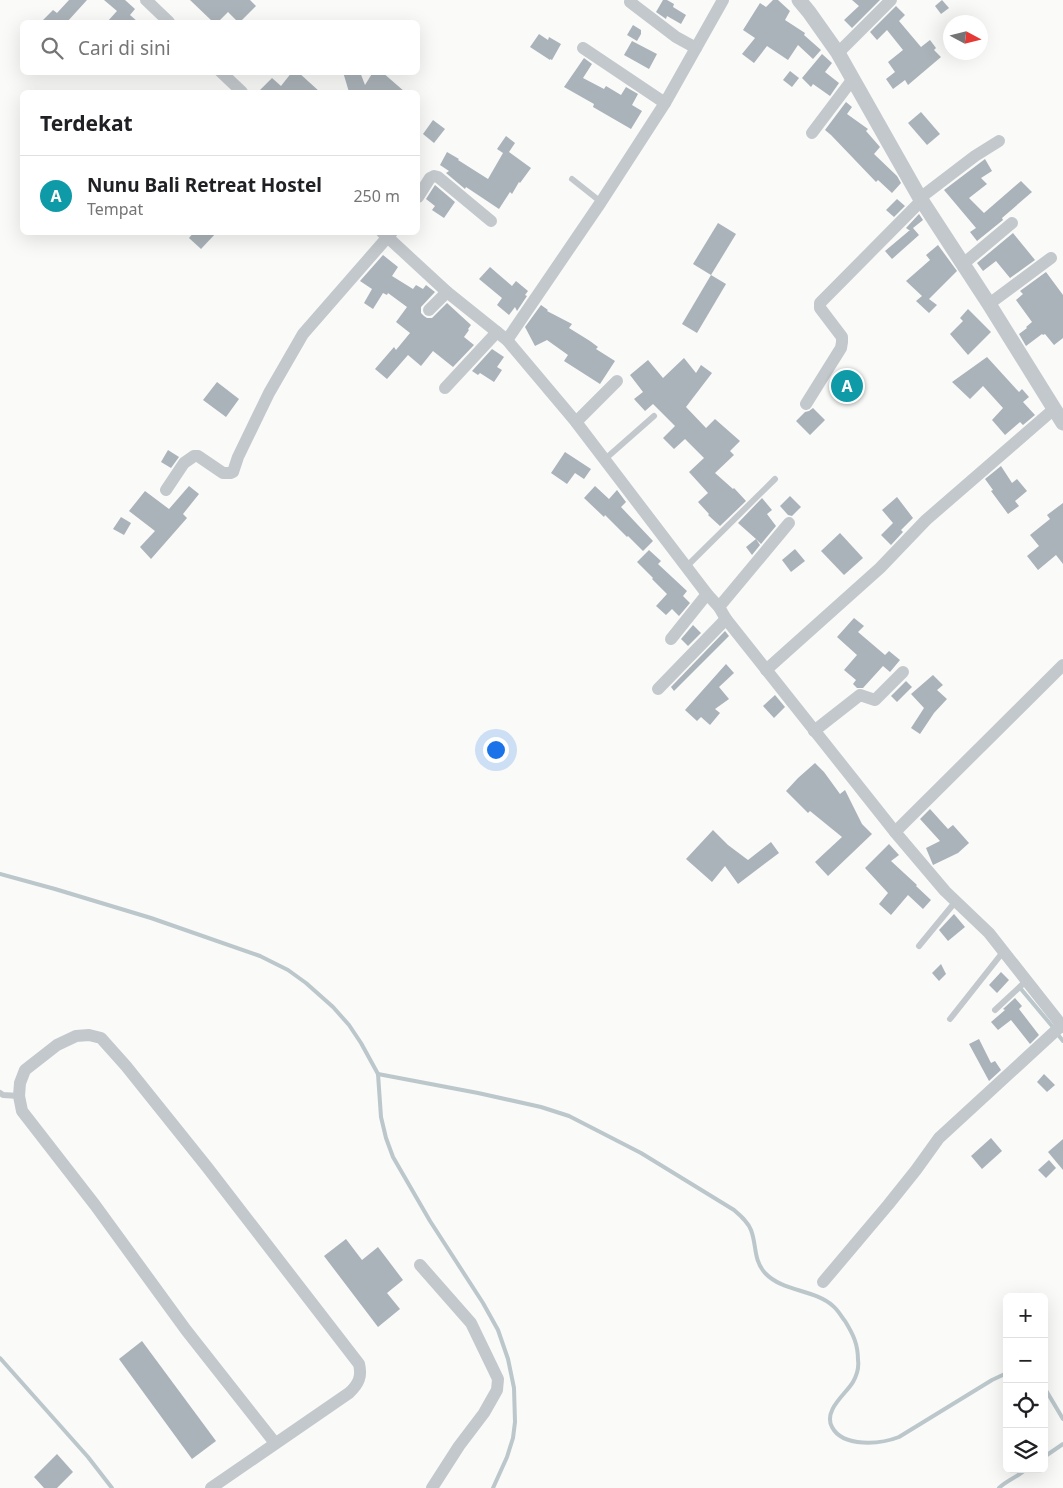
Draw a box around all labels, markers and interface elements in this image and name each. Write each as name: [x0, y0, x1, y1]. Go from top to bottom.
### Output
north arrow: [943, 15, 988, 60]
search box: [20, 20, 420, 75]
icon: search: [38, 34, 66, 62]
text: Cari di sini: [78, 35, 171, 61]
text: Terdekat: [40, 109, 133, 137]
text: Nunu Bali Retreat Hostel: [87, 172, 322, 198]
text: A: [50, 185, 62, 207]
text: 250 m: [353, 185, 400, 207]
text: Tempat: [87, 198, 143, 220]
pin: A: [831, 367, 863, 405]
your location: [483, 737, 509, 763]
map controls: [1003, 1293, 1048, 1473]
button: +: [1003, 1293, 1048, 1338]
button: −: [1003, 1338, 1048, 1383]
button: locate: [1003, 1383, 1048, 1428]
button: layers: [1003, 1428, 1048, 1473]

